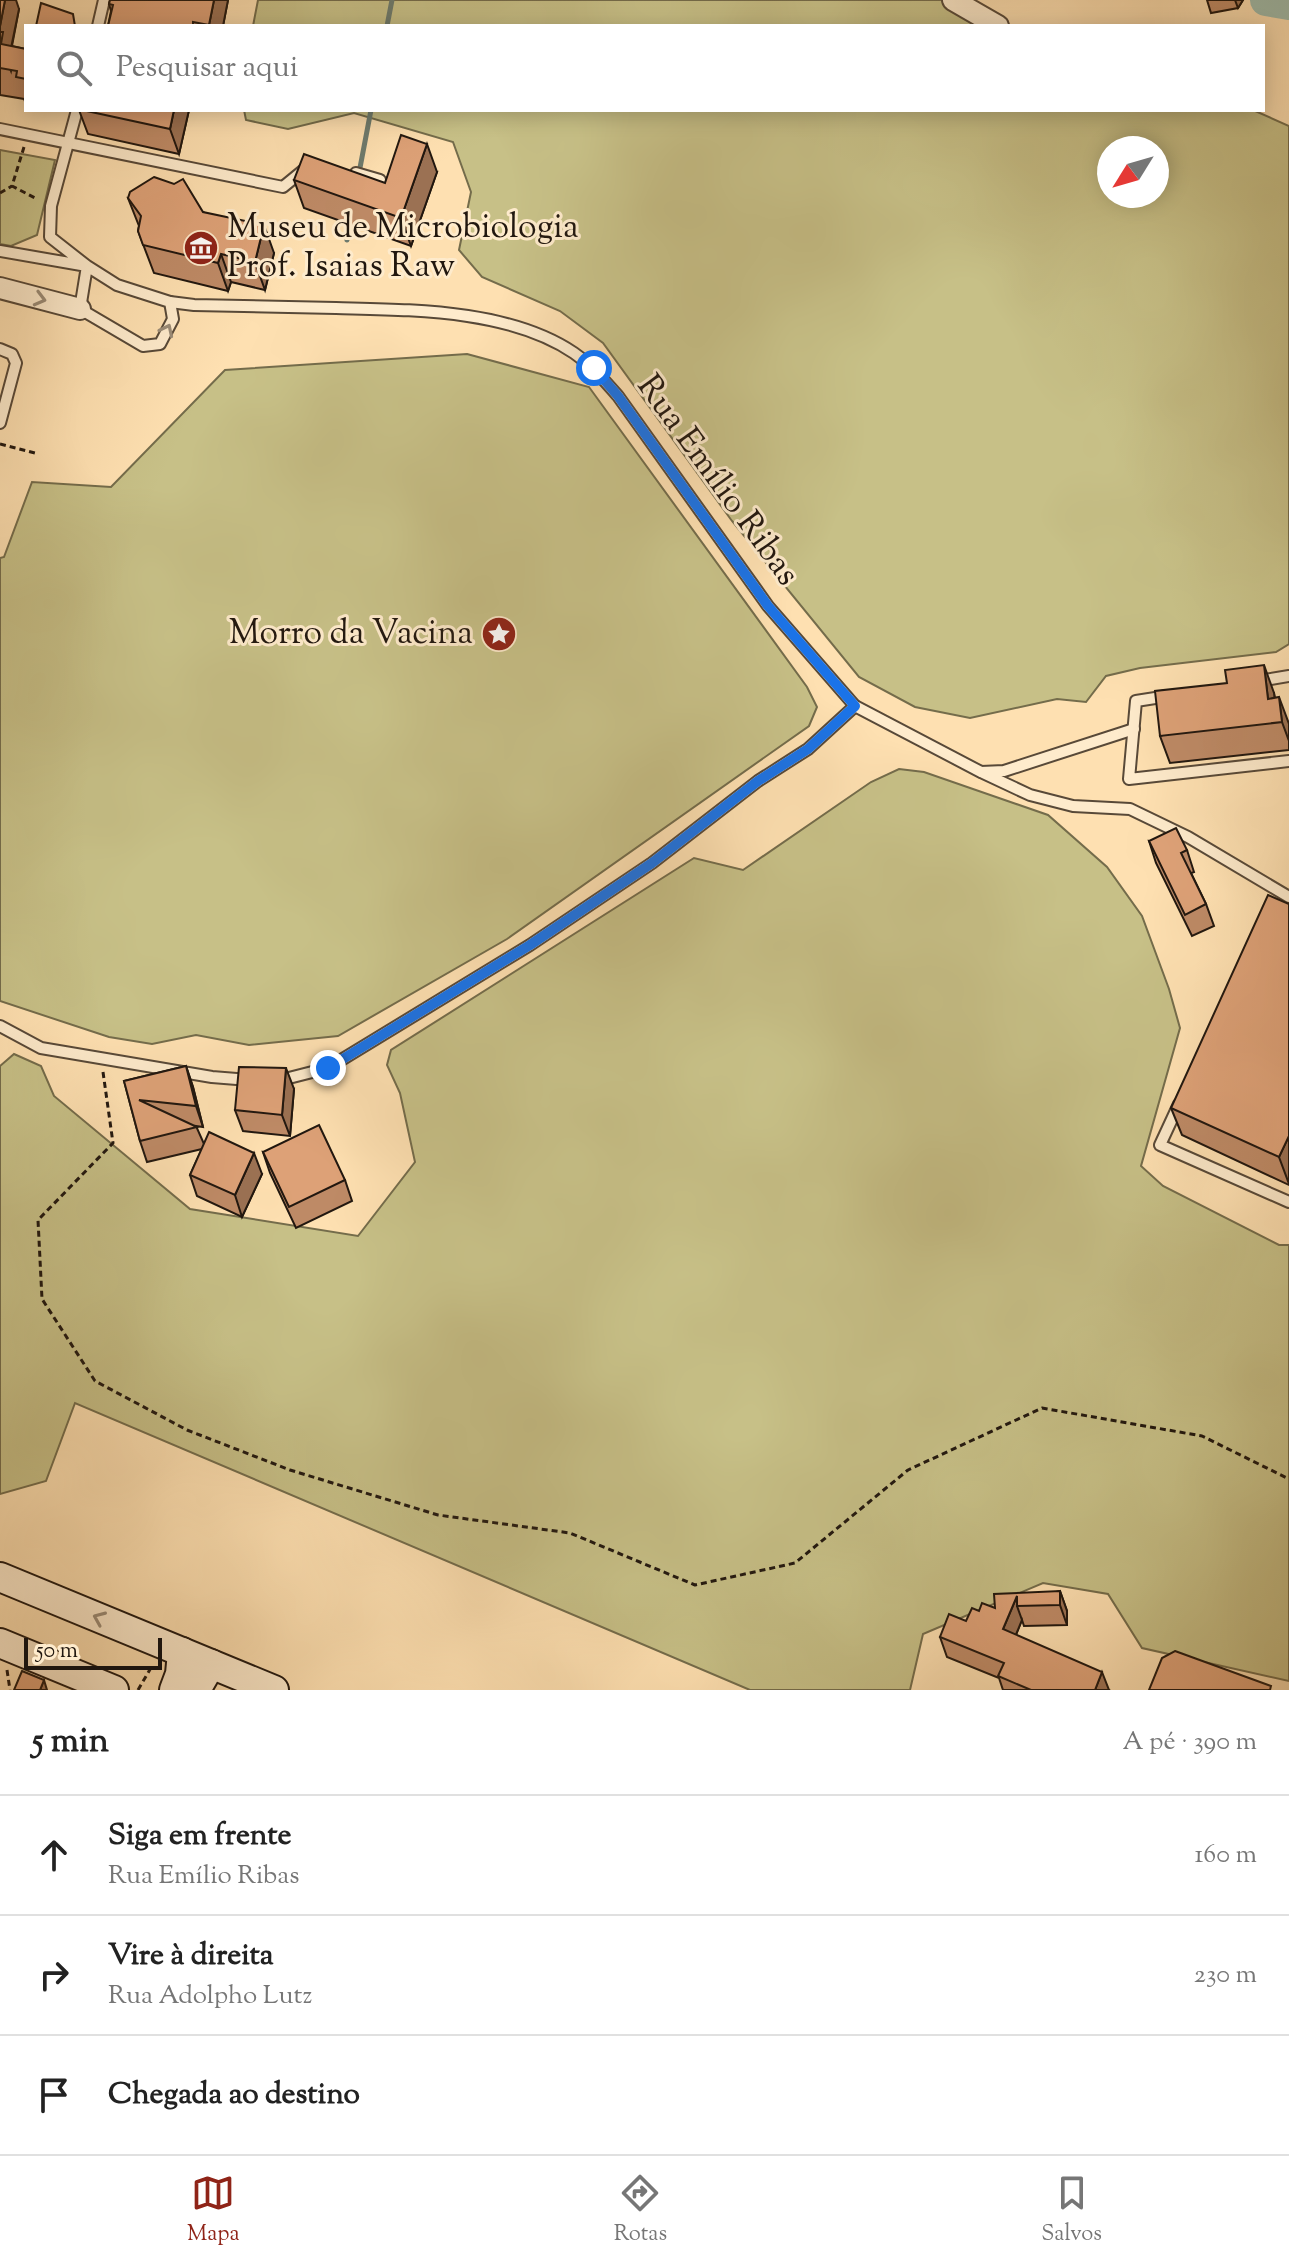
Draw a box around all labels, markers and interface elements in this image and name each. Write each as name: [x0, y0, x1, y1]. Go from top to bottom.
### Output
search box: [24, 24, 1265, 112]
icon: search: [52, 46, 96, 90]
text: Pesquisar aqui: [116, 47, 298, 90]
north arrow: [1097, 136, 1169, 208]
place label: Museu de Microbiologia Prof. Isaias Raw: [227, 204, 579, 292]
museum icon: Museu de Microbiologia Prof. Isaias Raw: [182, 229, 220, 267]
one-way arrow: [32, 289, 46, 306]
one-way arrow: [157, 324, 173, 339]
route start: [576, 350, 612, 386]
street label: Rua Emílio Ribas: [624, 365, 810, 597]
place label: Morro da Vacina: [229, 610, 473, 659]
place icon: Morro da Vacina: [480, 615, 518, 653]
route end: [310, 1050, 346, 1086]
one-way arrow: [93, 1611, 107, 1628]
scale bar: [24, 1634, 162, 1670]
text: 50 m: [36, 1636, 78, 1668]
text: 5 min: [32, 1718, 109, 1767]
text: A pé · 390 m: [1122, 1724, 1257, 1761]
text: Siga em frente: [108, 1815, 292, 1858]
icon: ahead: [32, 1833, 76, 1877]
text: 160 m: [1194, 1837, 1257, 1874]
text: Rua Emílio Ribas: [108, 1858, 300, 1895]
text: Vire à direita: [108, 1935, 274, 1978]
icon: right: [32, 1953, 76, 1997]
text: 230 m: [1194, 1957, 1257, 1994]
text: Rua Adolpho Lutz: [108, 1978, 312, 2015]
icon: arrive: [32, 2073, 76, 2117]
text: Chegada ao destino: [108, 2074, 360, 2117]
tab: Mapa: [187, 2171, 240, 2251]
tab: Rotas: [614, 2171, 667, 2251]
tab: Salvos: [1041, 2171, 1102, 2251]

